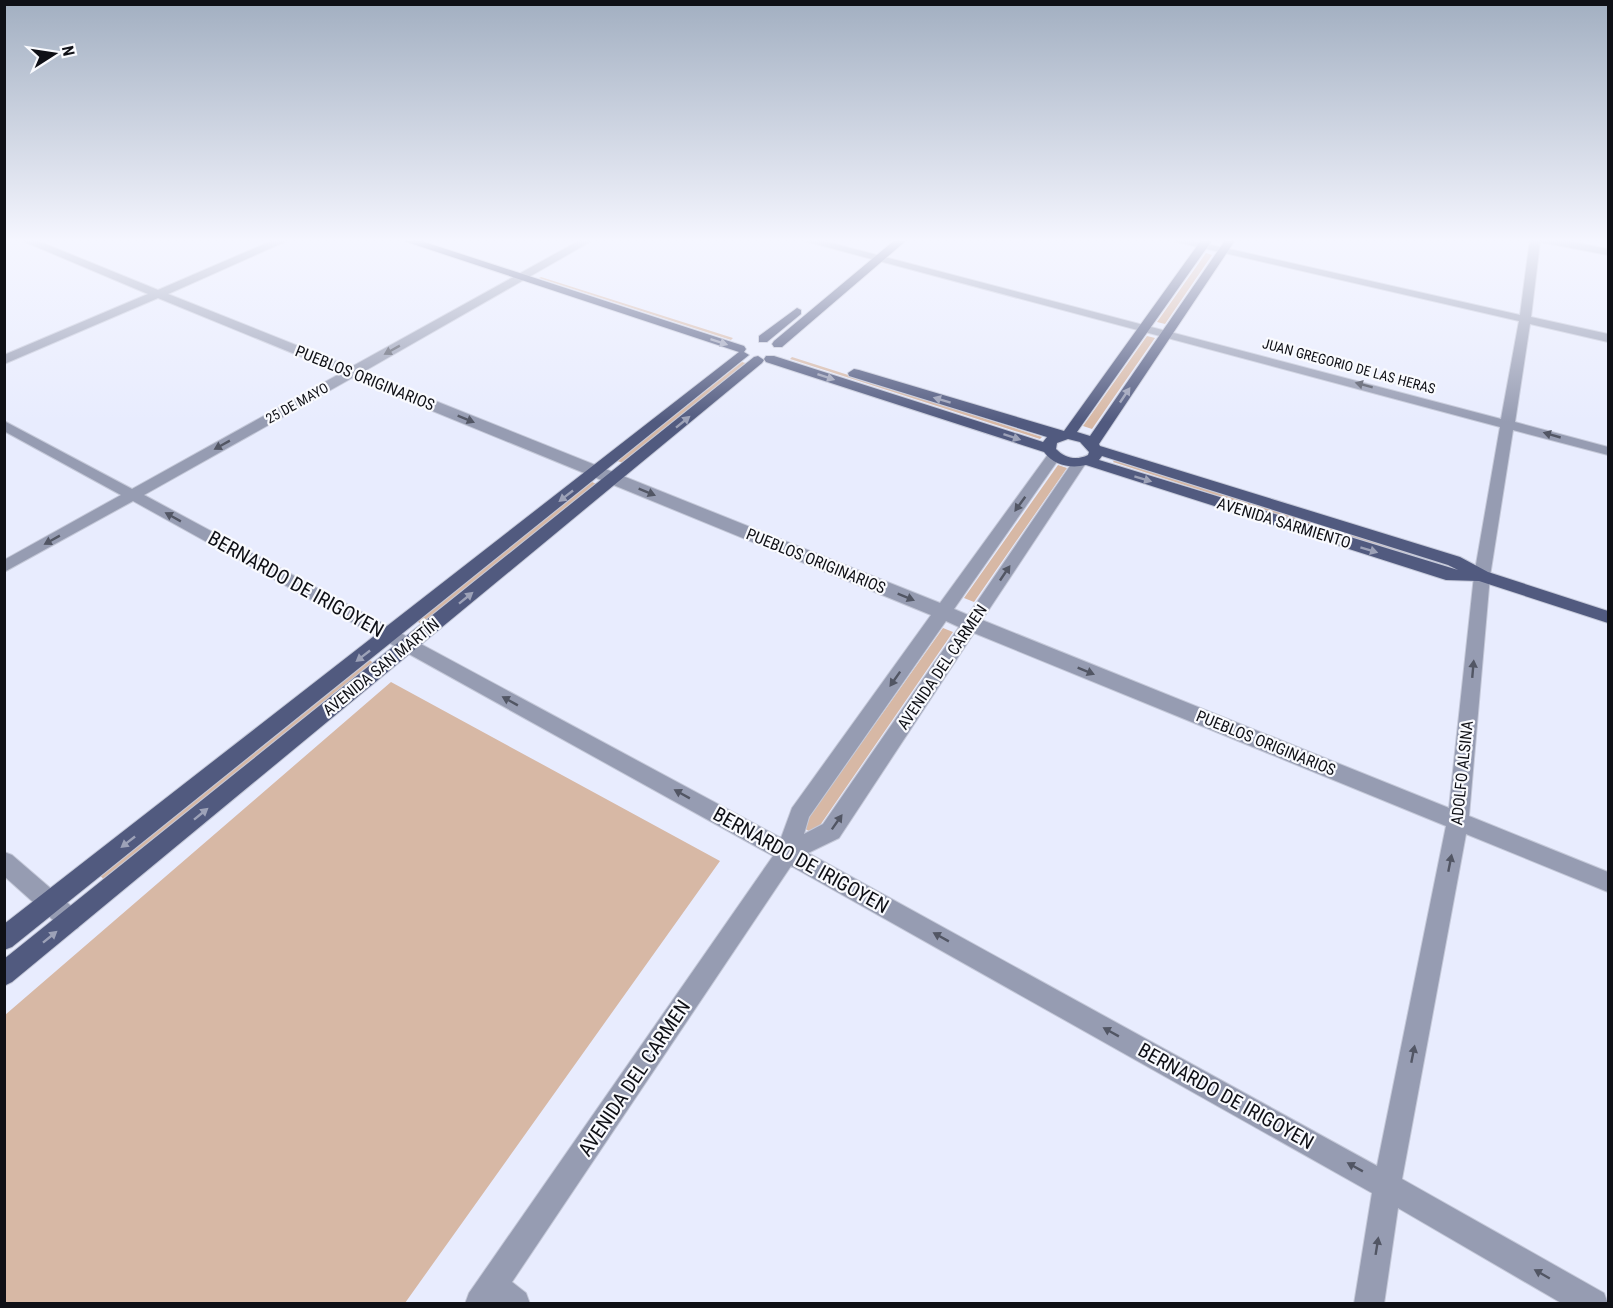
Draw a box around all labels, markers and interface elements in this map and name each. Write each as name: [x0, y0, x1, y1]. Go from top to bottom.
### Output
north arrow: [24, 24, 84, 84]
text: N: [58, 44, 78, 58]
street label: JUAN GREGORIO DE LAS HERAS: [1261, 335, 1437, 397]
one-way arrow: [710, 338, 728, 347]
street label: PUEBLOS ORIGINARIOS: [293, 341, 437, 415]
one-way arrow: [383, 345, 400, 355]
one-way arrow: [817, 373, 835, 382]
street label: 25 DE MAYO: [263, 379, 331, 427]
one-way arrow: [1354, 380, 1373, 390]
one-way arrow: [1119, 388, 1131, 404]
one-way arrow: [933, 395, 951, 404]
one-way arrow: [458, 414, 476, 424]
one-way arrow: [675, 415, 691, 428]
one-way arrow: [1543, 430, 1561, 439]
one-way arrow: [1003, 433, 1021, 442]
one-way arrow: [213, 440, 230, 450]
one-way arrow: [1134, 475, 1152, 484]
one-way arrow: [638, 488, 656, 498]
one-way arrow: [558, 490, 573, 502]
street label: AVENIDA SARMIENTO: [1215, 494, 1353, 552]
one-way arrow: [1014, 495, 1026, 511]
one-way arrow: [164, 512, 181, 522]
street label: PUEBLOS ORIGINARIOS: [744, 524, 888, 598]
street label: BERNARDO DE IRIGOYEN: [204, 526, 388, 642]
one-way arrow: [43, 535, 60, 545]
one-way arrow: [1360, 546, 1378, 555]
one-way arrow: [999, 566, 1011, 582]
one-way arrow: [459, 592, 474, 605]
one-way arrow: [897, 592, 915, 602]
street label: AVENIDA DEL CARMEN: [893, 601, 991, 733]
street label: AVENIDA SAN MARTÍN: [319, 614, 443, 720]
one-way arrow: [356, 649, 371, 662]
one-way arrow: [1468, 660, 1478, 679]
one-way arrow: [1078, 666, 1096, 676]
one-way arrow: [889, 672, 901, 687]
one-way arrow: [502, 696, 519, 706]
street label: PUEBLOS ORIGINARIOS: [1194, 706, 1338, 780]
street label: ADOLFO ALSINA: [1447, 720, 1477, 826]
one-way arrow: [673, 789, 690, 799]
street label: BERNARDO DE IRIGOYEN: [709, 802, 893, 918]
one-way arrow: [193, 807, 209, 820]
one-way arrow: [831, 814, 842, 830]
one-way arrow: [120, 835, 135, 847]
one-way arrow: [1446, 853, 1455, 872]
one-way arrow: [42, 930, 58, 943]
one-way arrow: [932, 932, 949, 942]
street label: AVENIDA DEL CARMEN: [573, 995, 695, 1161]
one-way arrow: [1102, 1027, 1119, 1037]
street label: BERNARDO DE IRIGOYEN: [1134, 1038, 1318, 1154]
one-way arrow: [1409, 1044, 1418, 1063]
one-way arrow: [1346, 1162, 1363, 1172]
one-way arrow: [1373, 1236, 1382, 1255]
one-way arrow: [1534, 1270, 1551, 1280]

